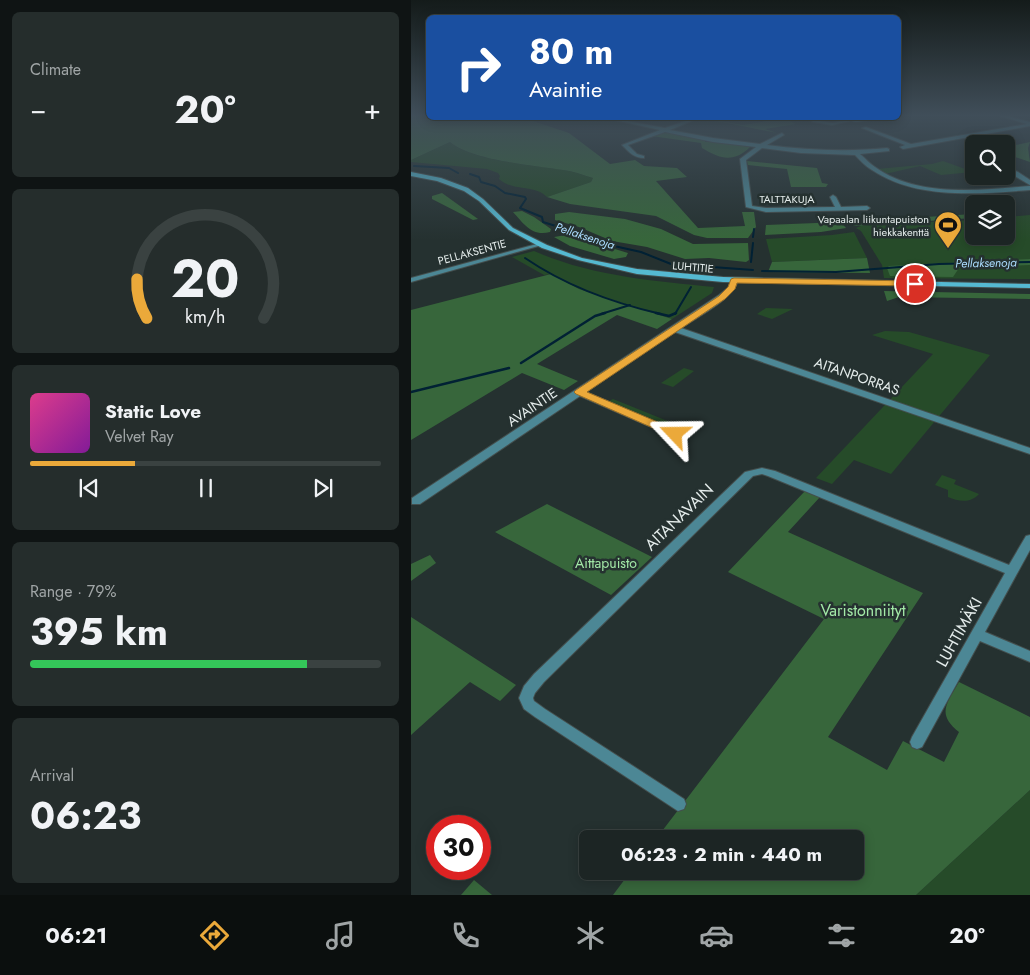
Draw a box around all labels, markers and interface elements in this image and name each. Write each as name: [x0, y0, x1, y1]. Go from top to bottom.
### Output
text: 80 m: [529, 27, 613, 77]
icon: right: [446, 35, 511, 100]
text: Climate: [30, 58, 81, 81]
text: Avaintie: [529, 73, 602, 105]
text: 20°: [174, 82, 236, 137]
text: −: [30, 89, 47, 130]
text: +: [364, 89, 381, 130]
map controls: [965, 135, 1015, 245]
button: search: [965, 135, 1015, 185]
street label: TALTTAKUJA: [759, 191, 815, 207]
button: layers: [965, 195, 1015, 245]
sports icon: Vapaalan liikuntapuiston hiekkakenttä: [933, 210, 963, 249]
place label: Vapaalan liikuntapuiston hiekkakenttä: [818, 211, 929, 240]
water label: Pellaksenoja: [553, 218, 618, 254]
street label: PELLAKSENTIE: [436, 235, 508, 269]
text: 20: [171, 241, 240, 317]
water label: Pellaksenoja: [955, 253, 1017, 273]
street label: LUHTITIE: [672, 257, 714, 277]
pin: [894, 263, 936, 305]
icon: arrive: [901, 270, 929, 298]
text: km/h: [185, 304, 226, 330]
street label: AITANPORRAS: [812, 352, 903, 400]
street label: AVAINTIE: [503, 383, 561, 431]
text: Static Love: [105, 398, 201, 425]
position arrow: [648, 407, 700, 459]
text: Velvet Ray: [105, 425, 174, 448]
icon: previous: [75, 474, 103, 502]
icon: pause: [192, 474, 220, 502]
icon: next: [309, 474, 337, 502]
street label: AITANAVAIN: [639, 478, 719, 556]
park label: Aittapuisto: [575, 553, 637, 573]
text: Range · 79%: [30, 580, 116, 603]
street label: LUHTIMÄKI: [930, 593, 988, 671]
park label: Varistonniityt: [820, 599, 906, 622]
text: 395 km: [30, 604, 168, 659]
text: Arrival: [30, 764, 74, 787]
text: 06:23: [30, 788, 141, 843]
speed limit sign: 30: [426, 815, 491, 880]
text: 06:23 · 2 min · 440 m: [621, 841, 822, 868]
icon: directions: [197, 918, 232, 953]
icon: music: [323, 918, 358, 953]
icon: phone: [448, 918, 483, 953]
icon: climate: [573, 918, 608, 953]
icon: car: [699, 918, 734, 953]
icon: filters: [824, 918, 859, 953]
text: 06:21: [45, 919, 107, 951]
text: 20°: [949, 919, 985, 951]

